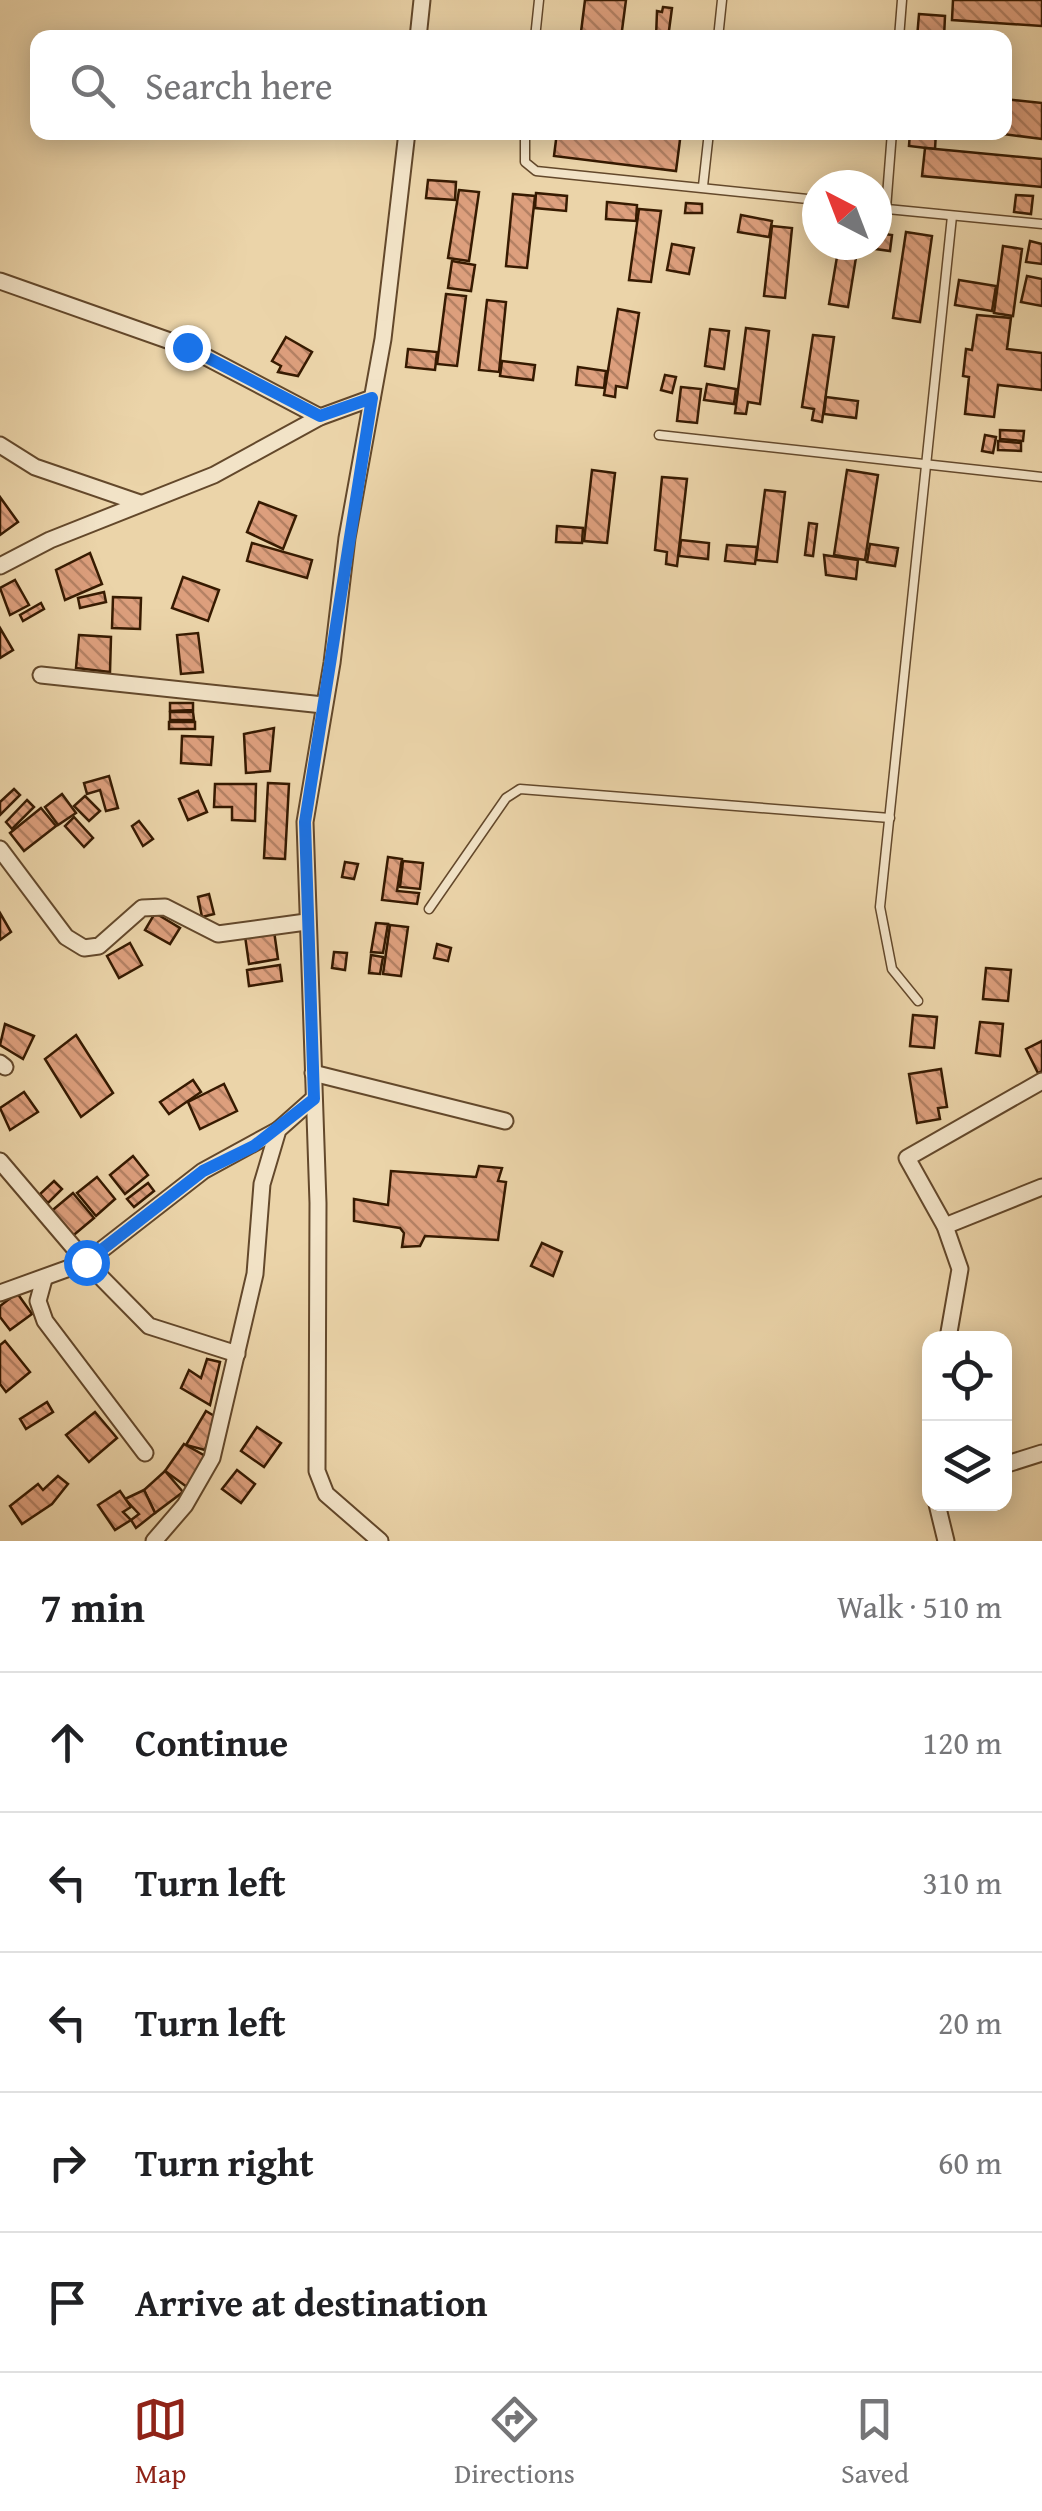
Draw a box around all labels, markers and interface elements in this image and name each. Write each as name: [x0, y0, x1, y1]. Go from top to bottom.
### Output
search box: [30, 30, 1012, 140]
text: Search here: [145, 57, 333, 113]
icon: search: [65, 58, 120, 113]
north arrow: [802, 170, 892, 260]
route end: [165, 325, 211, 371]
route start: [64, 1240, 110, 1286]
map controls: [922, 1331, 1012, 1511]
button: locate: [922, 1331, 1012, 1421]
button: layers: [922, 1421, 1012, 1511]
text: 7 min: [40, 1576, 145, 1637]
text: Walk · 510 m: [837, 1583, 1002, 1630]
text: Continue: [135, 1714, 288, 1770]
icon: ahead: [40, 1715, 95, 1770]
text: 120 m: [923, 1719, 1002, 1766]
text: Turn left: [135, 1854, 286, 1910]
icon: left: [40, 1855, 95, 1910]
text: 310 m: [923, 1859, 1002, 1906]
text: Turn left: [135, 1994, 286, 2050]
icon: left: [40, 1995, 95, 2050]
text: 20 m: [938, 1999, 1002, 2046]
text: Turn right: [135, 2134, 314, 2190]
icon: right: [40, 2135, 95, 2190]
text: 60 m: [938, 2139, 1002, 2186]
text: Arrive at destination: [135, 2274, 488, 2330]
icon: arrive: [40, 2275, 95, 2330]
tab: Map: [133, 2392, 188, 2493]
tab: Directions: [454, 2392, 575, 2493]
tab: Saved: [841, 2392, 909, 2493]

